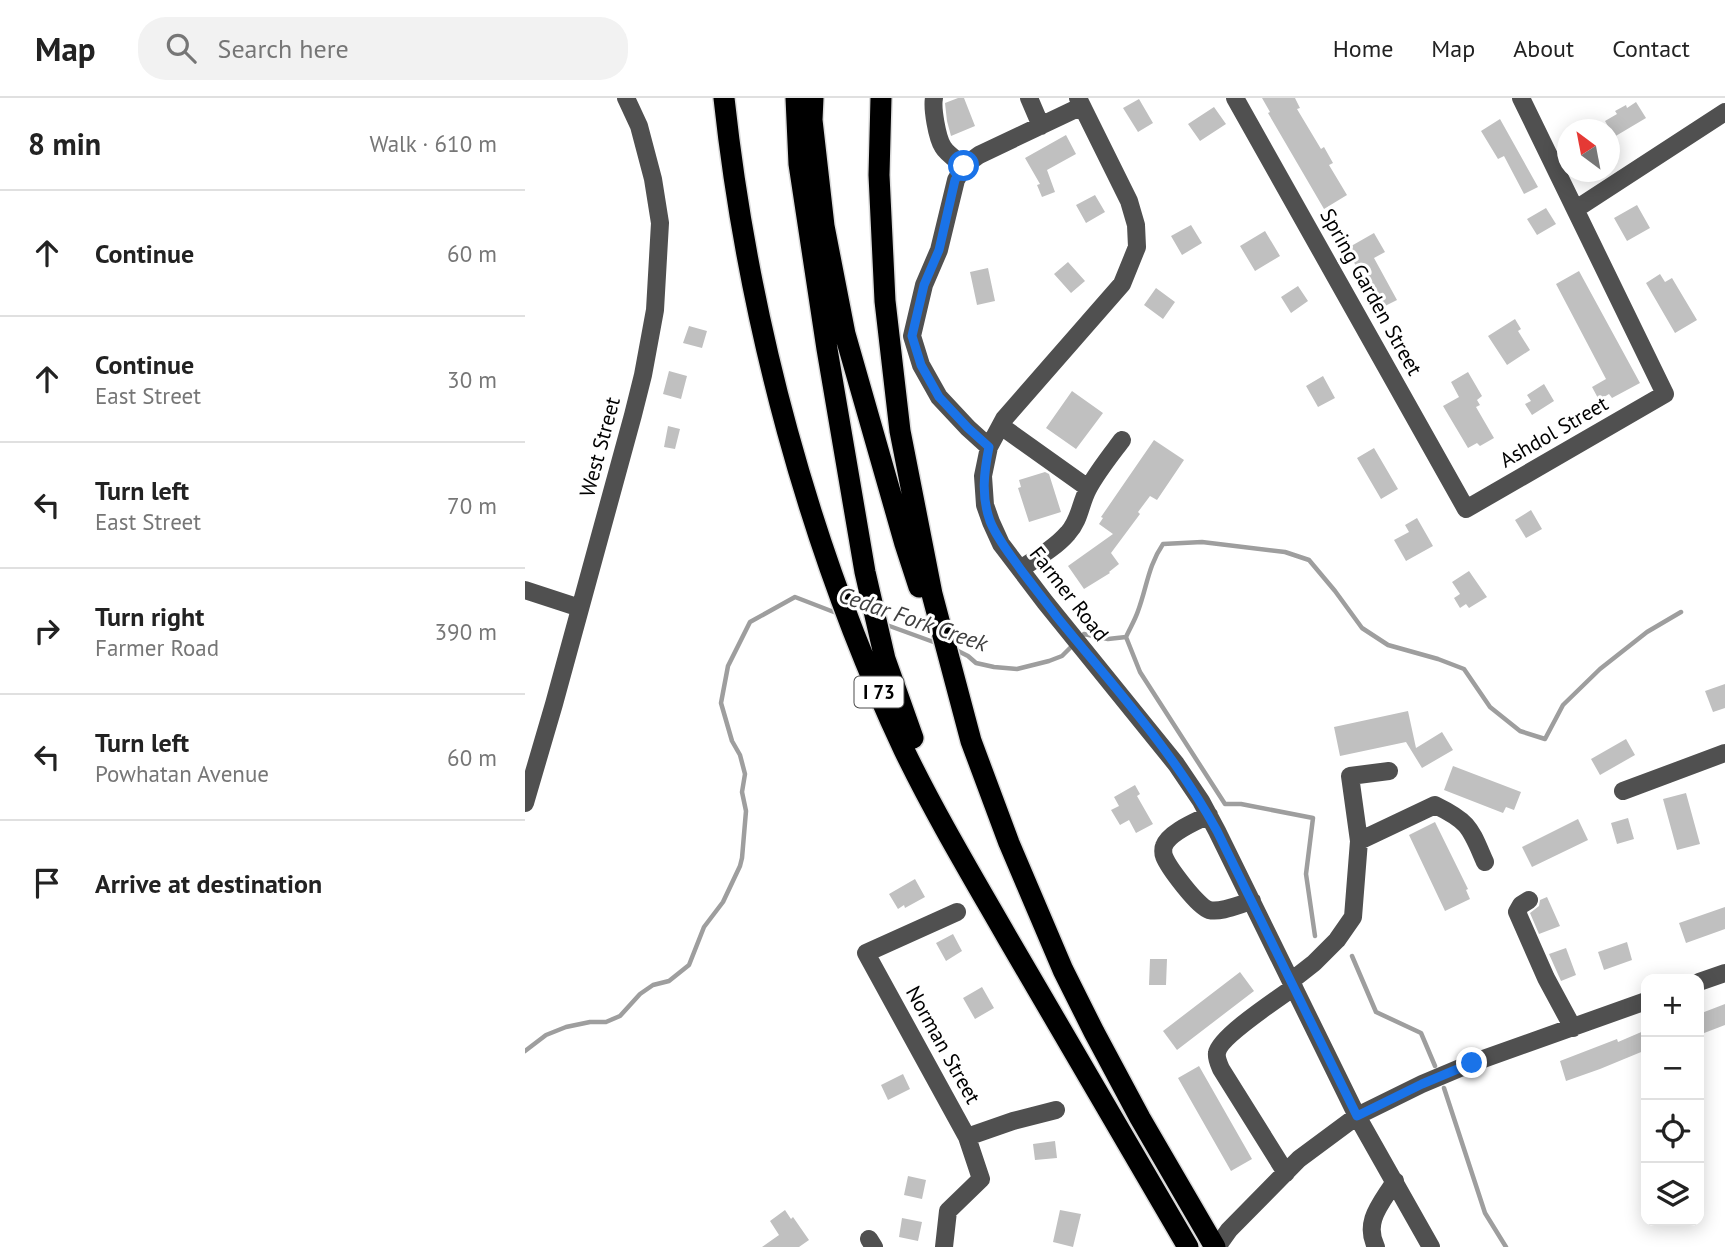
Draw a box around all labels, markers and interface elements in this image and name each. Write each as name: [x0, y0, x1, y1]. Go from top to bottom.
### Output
search box: [138, 17, 628, 80]
text: Map: [35, 27, 96, 70]
icon: search: [162, 29, 200, 67]
text: Search here: [218, 32, 349, 65]
text: Home: [1333, 33, 1393, 64]
text: Map: [1431, 33, 1475, 64]
text: About: [1513, 33, 1574, 64]
text: Contact: [1612, 33, 1690, 64]
north arrow: [1557, 119, 1620, 182]
text: 8 min: [28, 124, 101, 163]
text: Walk · 610 m: [370, 129, 497, 158]
route start: [948, 150, 979, 181]
street label: Spring Garden Street: [1314, 204, 1429, 380]
icon: ahead: [28, 234, 66, 272]
text: Continue: [95, 237, 194, 270]
text: 60 m: [447, 239, 497, 268]
text: Continue: [95, 348, 194, 381]
icon: ahead: [28, 360, 66, 398]
text: 30 m: [447, 365, 497, 394]
text: East Street: [95, 381, 201, 410]
street label: Ashdol Street: [1495, 390, 1613, 473]
street label: West Street: [573, 394, 626, 500]
text: Turn left: [95, 474, 189, 507]
icon: left: [28, 486, 66, 524]
text: 70 m: [447, 491, 497, 520]
text: East Street: [95, 507, 201, 536]
street label: Farmer Road: [1024, 541, 1115, 647]
water label: Cedar Fork Creek: [835, 579, 993, 658]
text: Turn right: [95, 600, 204, 633]
icon: right: [28, 612, 66, 650]
text: 390 m: [435, 617, 497, 646]
text: Farmer Road: [95, 633, 219, 662]
road number: I 73: [855, 677, 903, 708]
text: Turn left: [95, 726, 189, 759]
icon: left: [28, 738, 66, 776]
text: 60 m: [447, 743, 497, 772]
text: Powhatan Avenue: [95, 759, 269, 788]
icon: arrive: [28, 864, 66, 902]
text: Arrive at destination: [95, 867, 322, 900]
map controls: [1641, 974, 1704, 1226]
button: +: [1641, 974, 1704, 1037]
street label: Norman Street: [900, 981, 987, 1108]
button: −: [1641, 1037, 1704, 1100]
route end: [1456, 1047, 1487, 1078]
button: locate: [1641, 1100, 1704, 1163]
button: layers: [1641, 1163, 1704, 1226]

